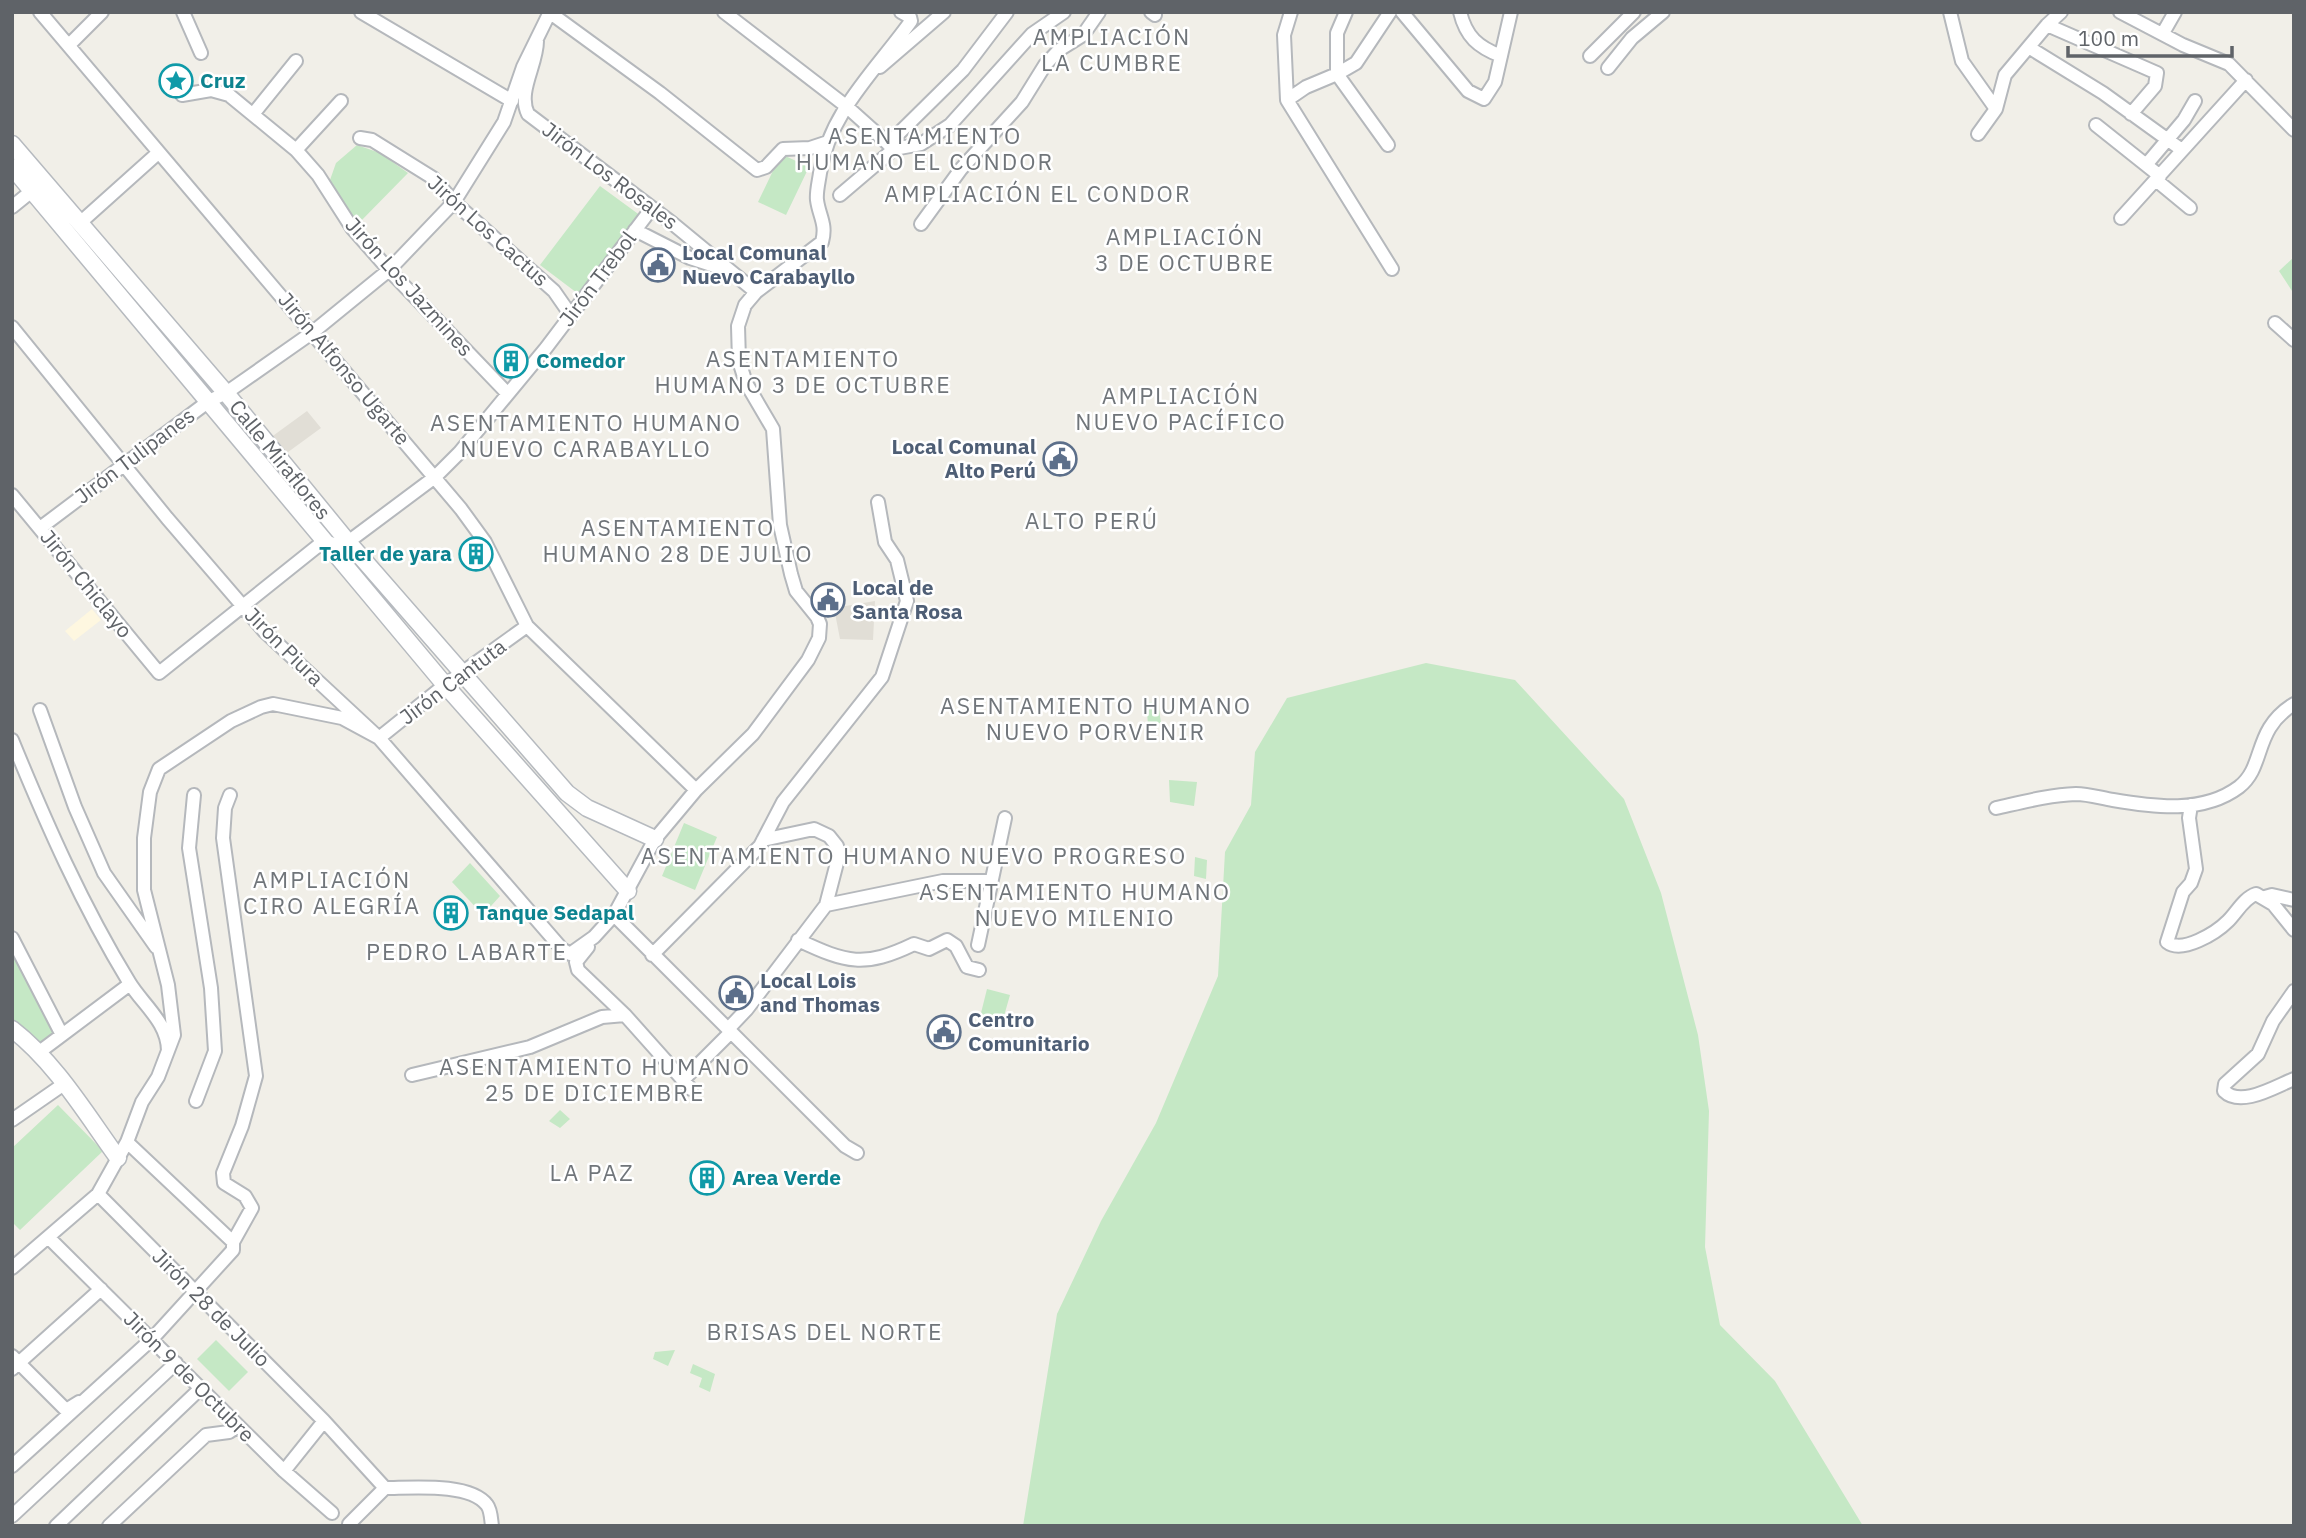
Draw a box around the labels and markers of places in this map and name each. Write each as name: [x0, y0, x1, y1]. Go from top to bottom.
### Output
place icon: Cruz: [157, 62, 195, 100]
place label: Cruz: [200, 66, 246, 94]
place label: Local Comunal Nuevo Carabayllo: [682, 238, 855, 290]
public building icon: Local Comunal Nuevo Carabayllo: [639, 246, 677, 284]
building icon: Comedor: [492, 342, 530, 380]
place label: Comedor: [536, 346, 626, 374]
place label: Local Comunal Alto Perú: [891, 432, 1036, 484]
public building icon: Local Comunal Alto Perú: [1041, 440, 1079, 478]
building icon: Taller de yara: [457, 535, 495, 573]
place label: Taller de yara: [319, 539, 452, 567]
place label: Local de Santa Rosa: [852, 573, 963, 625]
public building icon: Local de Santa Rosa: [809, 581, 847, 619]
building icon: Tanque Sedapal: [432, 894, 470, 932]
place label: Tanque Sedapal: [476, 898, 634, 926]
place label: Local Lois and Thomas: [760, 966, 880, 1018]
public building icon: Local Lois and Thomas: [717, 974, 755, 1012]
place label: Centro Comunitario: [968, 1005, 1090, 1057]
public building icon: Centro Comunitario: [925, 1013, 963, 1051]
building icon: Area Verde: [688, 1159, 726, 1197]
place label: Area Verde: [732, 1163, 841, 1191]

